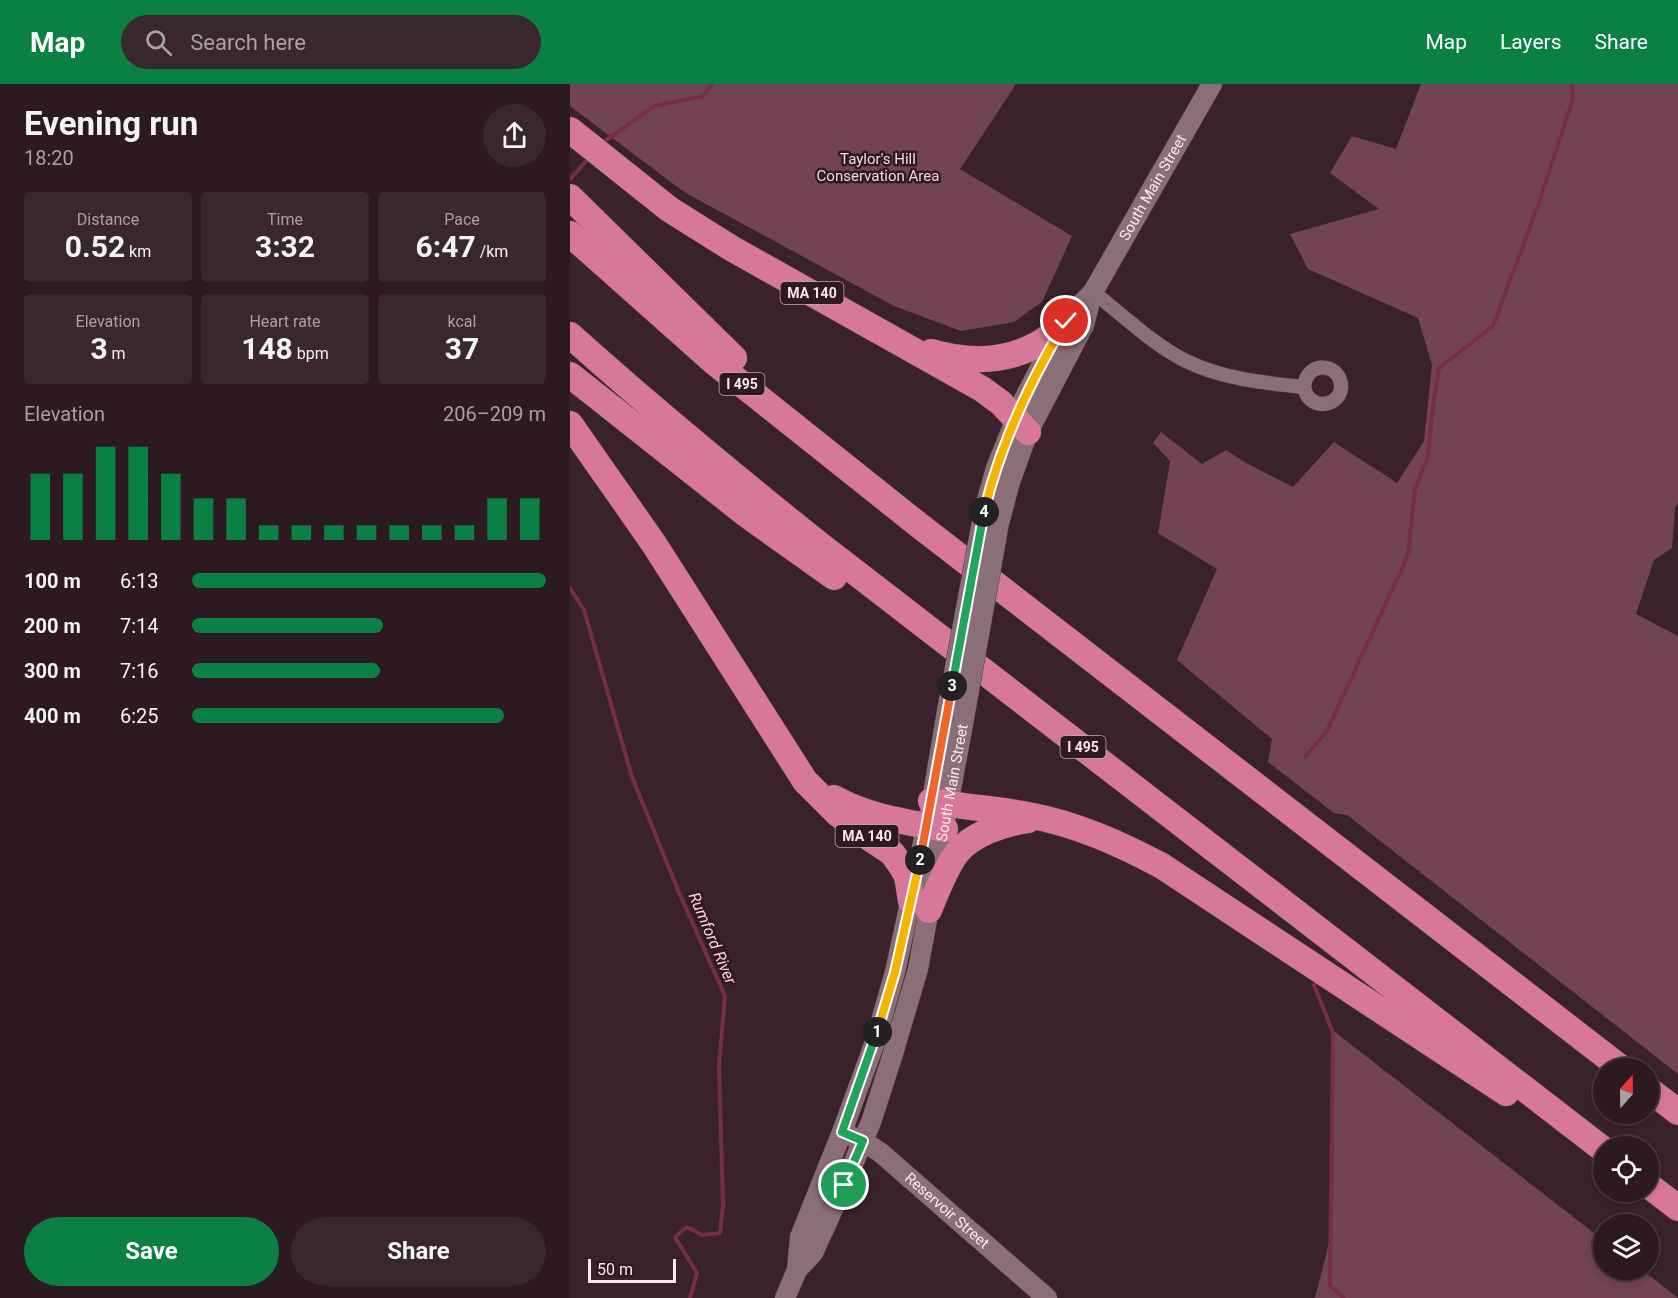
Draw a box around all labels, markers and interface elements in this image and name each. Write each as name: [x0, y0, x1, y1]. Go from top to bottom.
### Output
search box: [121, 15, 541, 69]
text: Map: [30, 26, 85, 59]
icon: search: [142, 26, 175, 59]
text: Search here: [190, 30, 306, 55]
text: Map: [1425, 30, 1467, 54]
text: Layers: [1500, 30, 1561, 54]
text: Share: [1594, 30, 1648, 54]
text: Evening run: [24, 104, 198, 143]
button: share: [483, 104, 546, 167]
street label: South Main Street: [1115, 131, 1190, 244]
text: 18:20: [24, 146, 74, 170]
park label: Taylor's Hill Conservation Area: [817, 150, 939, 185]
text: Distance: [77, 210, 139, 229]
text: Time: [267, 210, 303, 229]
text: Pace: [444, 210, 480, 229]
text: 0.52: [65, 229, 125, 264]
text: 3:32: [255, 229, 315, 264]
text: 6:47: [416, 229, 476, 264]
text: km: [125, 242, 151, 261]
text: /km: [476, 242, 508, 261]
road number: MA 140: [780, 282, 844, 304]
pin: [1040, 295, 1091, 346]
icon: check: [1049, 304, 1082, 337]
text: Elevation: [76, 312, 140, 331]
text: Heart rate: [249, 312, 321, 331]
text: kcal: [448, 312, 476, 331]
text: 3: [90, 331, 108, 366]
text: 148: [241, 331, 293, 366]
text: 37: [445, 331, 479, 366]
text: m: [108, 344, 126, 363]
text: bpm: [293, 344, 329, 363]
road number: I 495: [720, 373, 765, 395]
text: Elevation: [24, 402, 105, 426]
text: 206–209 m: [443, 402, 546, 426]
pin: 4: [969, 497, 999, 527]
text: 4: [979, 502, 989, 521]
text: 100 m: [24, 569, 81, 593]
text: 6:13: [120, 569, 159, 593]
text: 200 m: [24, 614, 81, 638]
text: 7:14: [120, 614, 159, 638]
text: 300 m: [24, 659, 81, 683]
text: 7:16: [120, 659, 159, 683]
pin: 3: [937, 671, 967, 701]
text: 3: [947, 676, 957, 695]
text: 400 m: [24, 704, 81, 728]
text: 6:25: [120, 704, 159, 728]
street label: South Main Street: [933, 722, 972, 843]
road number: I 495: [1060, 736, 1106, 758]
road number: MA 140: [836, 825, 898, 847]
pin: 2: [905, 845, 935, 875]
text: 2: [915, 850, 925, 869]
water label: Rumford River: [685, 889, 741, 988]
pin: 1: [862, 1017, 892, 1047]
text: 1: [872, 1022, 882, 1041]
north arrow: [1593, 1058, 1659, 1124]
map controls: [1593, 1058, 1659, 1280]
button: locate: [1593, 1136, 1659, 1202]
pin: [818, 1159, 869, 1210]
icon: arrive: [827, 1168, 860, 1201]
street label: Reservoir Street: [901, 1169, 993, 1252]
button: layers: [1593, 1214, 1659, 1280]
button: Save: [24, 1217, 279, 1286]
button: Share: [291, 1217, 546, 1286]
scale bar: [588, 1256, 676, 1284]
text: 50 m: [597, 1260, 633, 1279]

